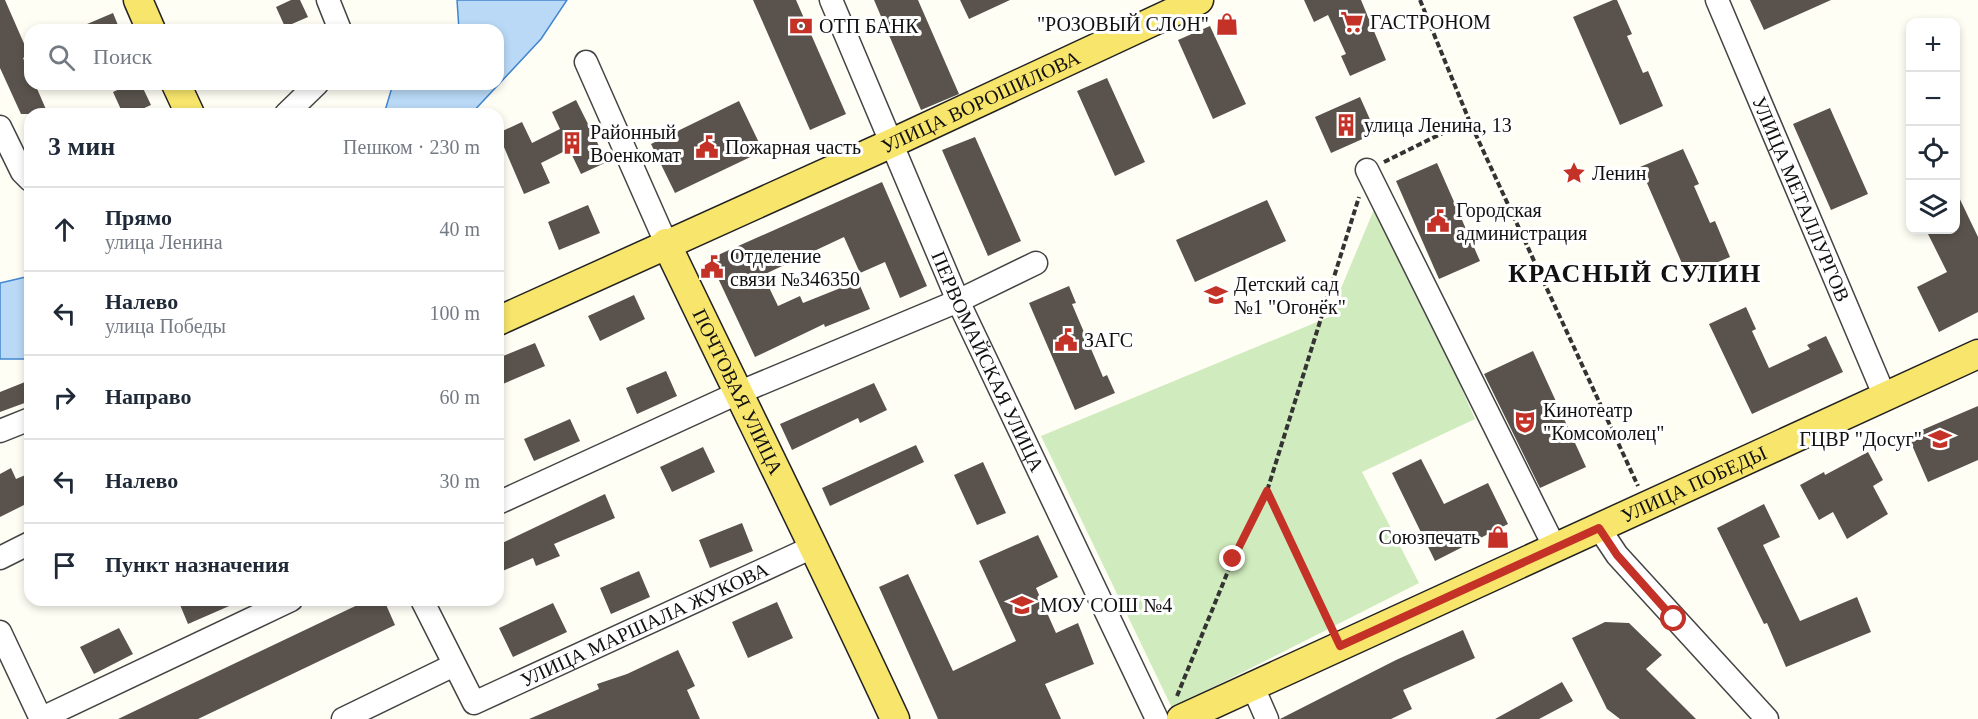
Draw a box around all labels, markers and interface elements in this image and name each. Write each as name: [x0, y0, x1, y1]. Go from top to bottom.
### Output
supermarket icon: ГАСТРОНОМ: [1339, 9, 1365, 35]
shop icon: "РОЗОВЫЙ СЛОН": [1214, 11, 1240, 37]
place label: ГАСТРОНОМ: [1370, 11, 1491, 33]
bank icon: ОТП БАНК: [788, 13, 814, 39]
place label: "РОЗОВЫЙ СЛОН": [1037, 13, 1209, 35]
place label: ОТП БАНК: [819, 15, 919, 37]
map controls: [1906, 18, 1960, 234]
button: +: [1906, 18, 1960, 72]
search box: [24, 24, 504, 90]
icon: search: [45, 41, 78, 74]
text: Поиск: [93, 44, 152, 69]
street label: УЛИЦА ВОРОШИЛОВА: [878, 46, 1084, 157]
button: −: [1906, 72, 1960, 126]
street label: УЛИЦА МЕТАЛЛУРГОВ: [1748, 93, 1854, 305]
building icon: улица Ленина, 13: [1333, 112, 1359, 138]
place label: улица Ленина, 13: [1364, 114, 1512, 137]
place label: Районный Военкомат: [590, 121, 681, 166]
button: locate: [1906, 126, 1960, 180]
building icon: Районный Военкомат: [559, 130, 585, 156]
text: 3 мин: [48, 132, 115, 161]
public building icon: Пожарная часть: [694, 134, 720, 160]
text: Пешком · 230 m: [343, 136, 480, 158]
place label: Пожарная часть: [725, 136, 861, 159]
place icon: Ленин: [1561, 160, 1587, 186]
place label: Ленин: [1592, 162, 1647, 184]
button: layers: [1906, 180, 1960, 234]
place label: Городская администрация: [1456, 199, 1587, 245]
text: Прямо: [105, 205, 172, 230]
public building icon: Городская администрация: [1425, 208, 1451, 234]
icon: ahead: [48, 213, 81, 246]
text: 40 m: [439, 218, 480, 240]
text: улица Ленина: [105, 231, 223, 253]
place label: Отделение связи №346350: [730, 245, 860, 290]
street label: ПЕРВОМАЙСКАЯ УЛИЦА: [927, 248, 1049, 476]
public building icon: Отделение связи №346350: [699, 254, 725, 280]
district label: КРАСНЫЙ СУЛИН: [1508, 259, 1762, 288]
place label: Детский сад №1 "Огонёк": [1234, 273, 1346, 318]
school or university icon: Детский сад №1 "Огонёк": [1203, 282, 1229, 308]
text: Налево: [105, 289, 178, 314]
icon: left: [48, 297, 81, 330]
text: 100 m: [429, 302, 480, 324]
street label: ПОЧТОВАЯ УЛИЦА: [688, 305, 788, 478]
text: улица Победы: [105, 315, 226, 337]
public building icon: ЗАГС: [1053, 327, 1079, 353]
place label: ЗАГС: [1084, 329, 1133, 351]
icon: right: [48, 381, 81, 414]
text: Направо: [105, 384, 191, 409]
text: 60 m: [439, 386, 480, 408]
place label: Кинотеатр "Комсомолец": [1543, 399, 1664, 445]
theatre icon: Кинотеатр "Комсомолец": [1512, 409, 1538, 435]
school or university icon: ГЦВР "Досуг": [1927, 426, 1953, 452]
place label: ГЦВР "Досуг": [1799, 428, 1922, 451]
street label: УЛИЦА ПОБЕДЫ: [1618, 441, 1770, 527]
icon: left: [48, 465, 81, 498]
text: Налево: [105, 468, 178, 493]
text: 30 m: [439, 470, 480, 492]
shop icon: Союзпечать: [1485, 524, 1511, 550]
place label: Союзпечать: [1378, 526, 1480, 548]
route end: [1219, 545, 1245, 571]
icon: arrive: [48, 549, 81, 582]
text: Пункт назначения: [105, 552, 290, 577]
street label: УЛИЦА МАРШАЛА ЖУКОВА: [517, 558, 772, 691]
school or university icon: МОУ СОШ №4: [1009, 592, 1035, 618]
place label: МОУ СОШ №4: [1040, 594, 1172, 616]
route start: [1660, 605, 1686, 631]

